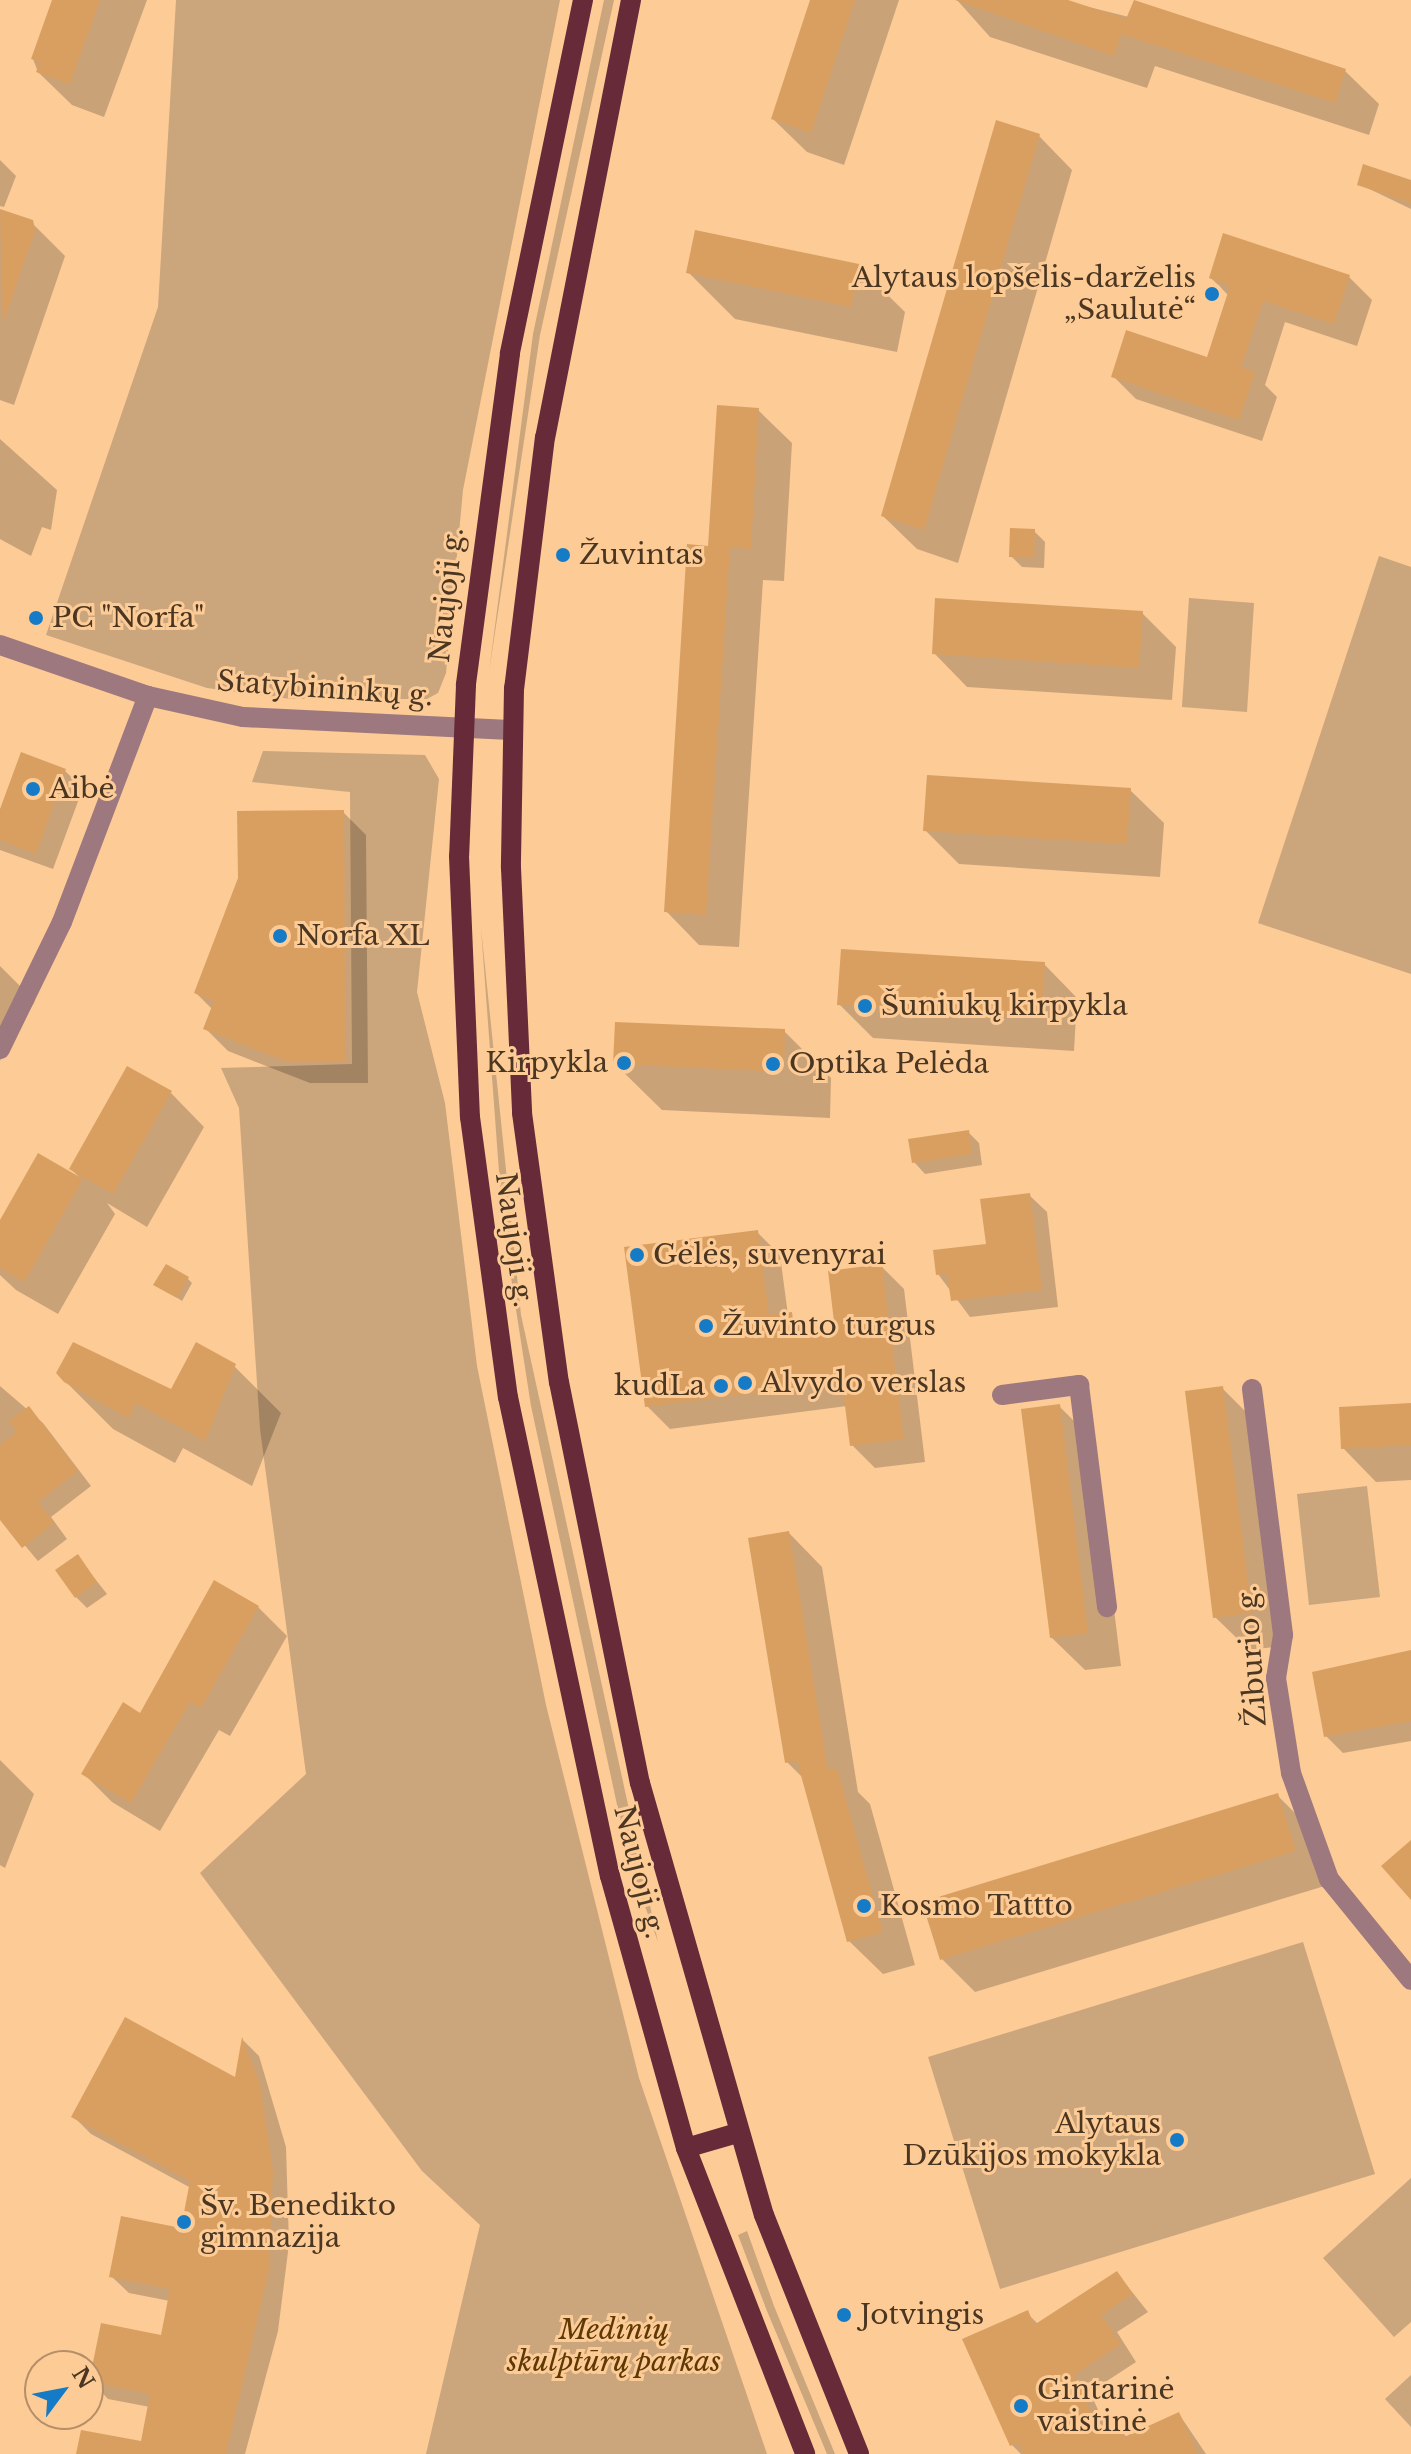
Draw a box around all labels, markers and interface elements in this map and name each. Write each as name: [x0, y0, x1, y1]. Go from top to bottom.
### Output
place label: Alytaus lopšelis-darželis „Saulutė“: [852, 261, 1196, 327]
marker: Alytaus lopšelis-darželis „Saulutė“: [1203, 285, 1221, 303]
street label: Naujoji g.: [423, 526, 471, 664]
place label: Žuvintas: [579, 538, 704, 572]
marker: Žuvintas: [554, 546, 572, 564]
place label: PC "Norfa": [52, 601, 205, 635]
marker: PC "Norfa": [27, 609, 45, 627]
street label: Statybininkų g.: [216, 665, 434, 713]
place label: Aibė: [49, 772, 115, 806]
marker: Aibė: [24, 780, 42, 798]
place label: Norfa XL: [296, 919, 430, 953]
marker: Norfa XL: [271, 927, 289, 945]
place label: Šuniukų kirpykla: [881, 989, 1128, 1023]
marker: Šuniukų kirpykla: [856, 997, 874, 1015]
place label: Kirpykla: [485, 1046, 608, 1080]
place label: Optika Pelėda: [789, 1047, 989, 1081]
marker: Kirpykla: [615, 1054, 633, 1072]
marker: Optika Pelėda: [764, 1055, 782, 1073]
street label: Naujoji g.: [488, 1171, 540, 1309]
place label: Gėlės, suvenyrai: [653, 1238, 886, 1272]
marker: Gėlės, suvenyrai: [628, 1246, 646, 1264]
place label: Žuvinto turgus: [722, 1309, 936, 1343]
marker: Žuvinto turgus: [697, 1317, 715, 1335]
place label: Alvydo verslas: [761, 1366, 967, 1400]
place label: kudLa: [614, 1369, 705, 1403]
marker: Alvydo verslas: [736, 1374, 754, 1392]
marker: kudLa: [712, 1377, 730, 1395]
street label: Žiburio g.: [1230, 1584, 1274, 1728]
street label: Naujoji g.: [606, 1802, 672, 1942]
place label: Kosmo Tattto: [880, 1889, 1074, 1923]
marker: Kosmo Tattto: [855, 1897, 873, 1915]
place label: Alytaus Dzūkijos mokykla: [903, 2107, 1161, 2173]
marker: Alytaus Dzūkijos mokykla: [1168, 2131, 1186, 2149]
place label: Šv. Benedikto gimnazija: [200, 2189, 396, 2255]
marker: Šv. Benedikto gimnazija: [175, 2213, 193, 2231]
place label: Jotvingis: [860, 2298, 984, 2332]
marker: Jotvingis: [835, 2306, 853, 2324]
park label: Medinių skulptūrų parkas: [506, 2313, 722, 2379]
north arrow: [24, 2350, 104, 2430]
text: N: [66, 2362, 100, 2394]
place label: Gintarinė vaistinė: [1037, 2373, 1175, 2439]
marker: Gintarinė vaistinė: [1012, 2397, 1030, 2415]

